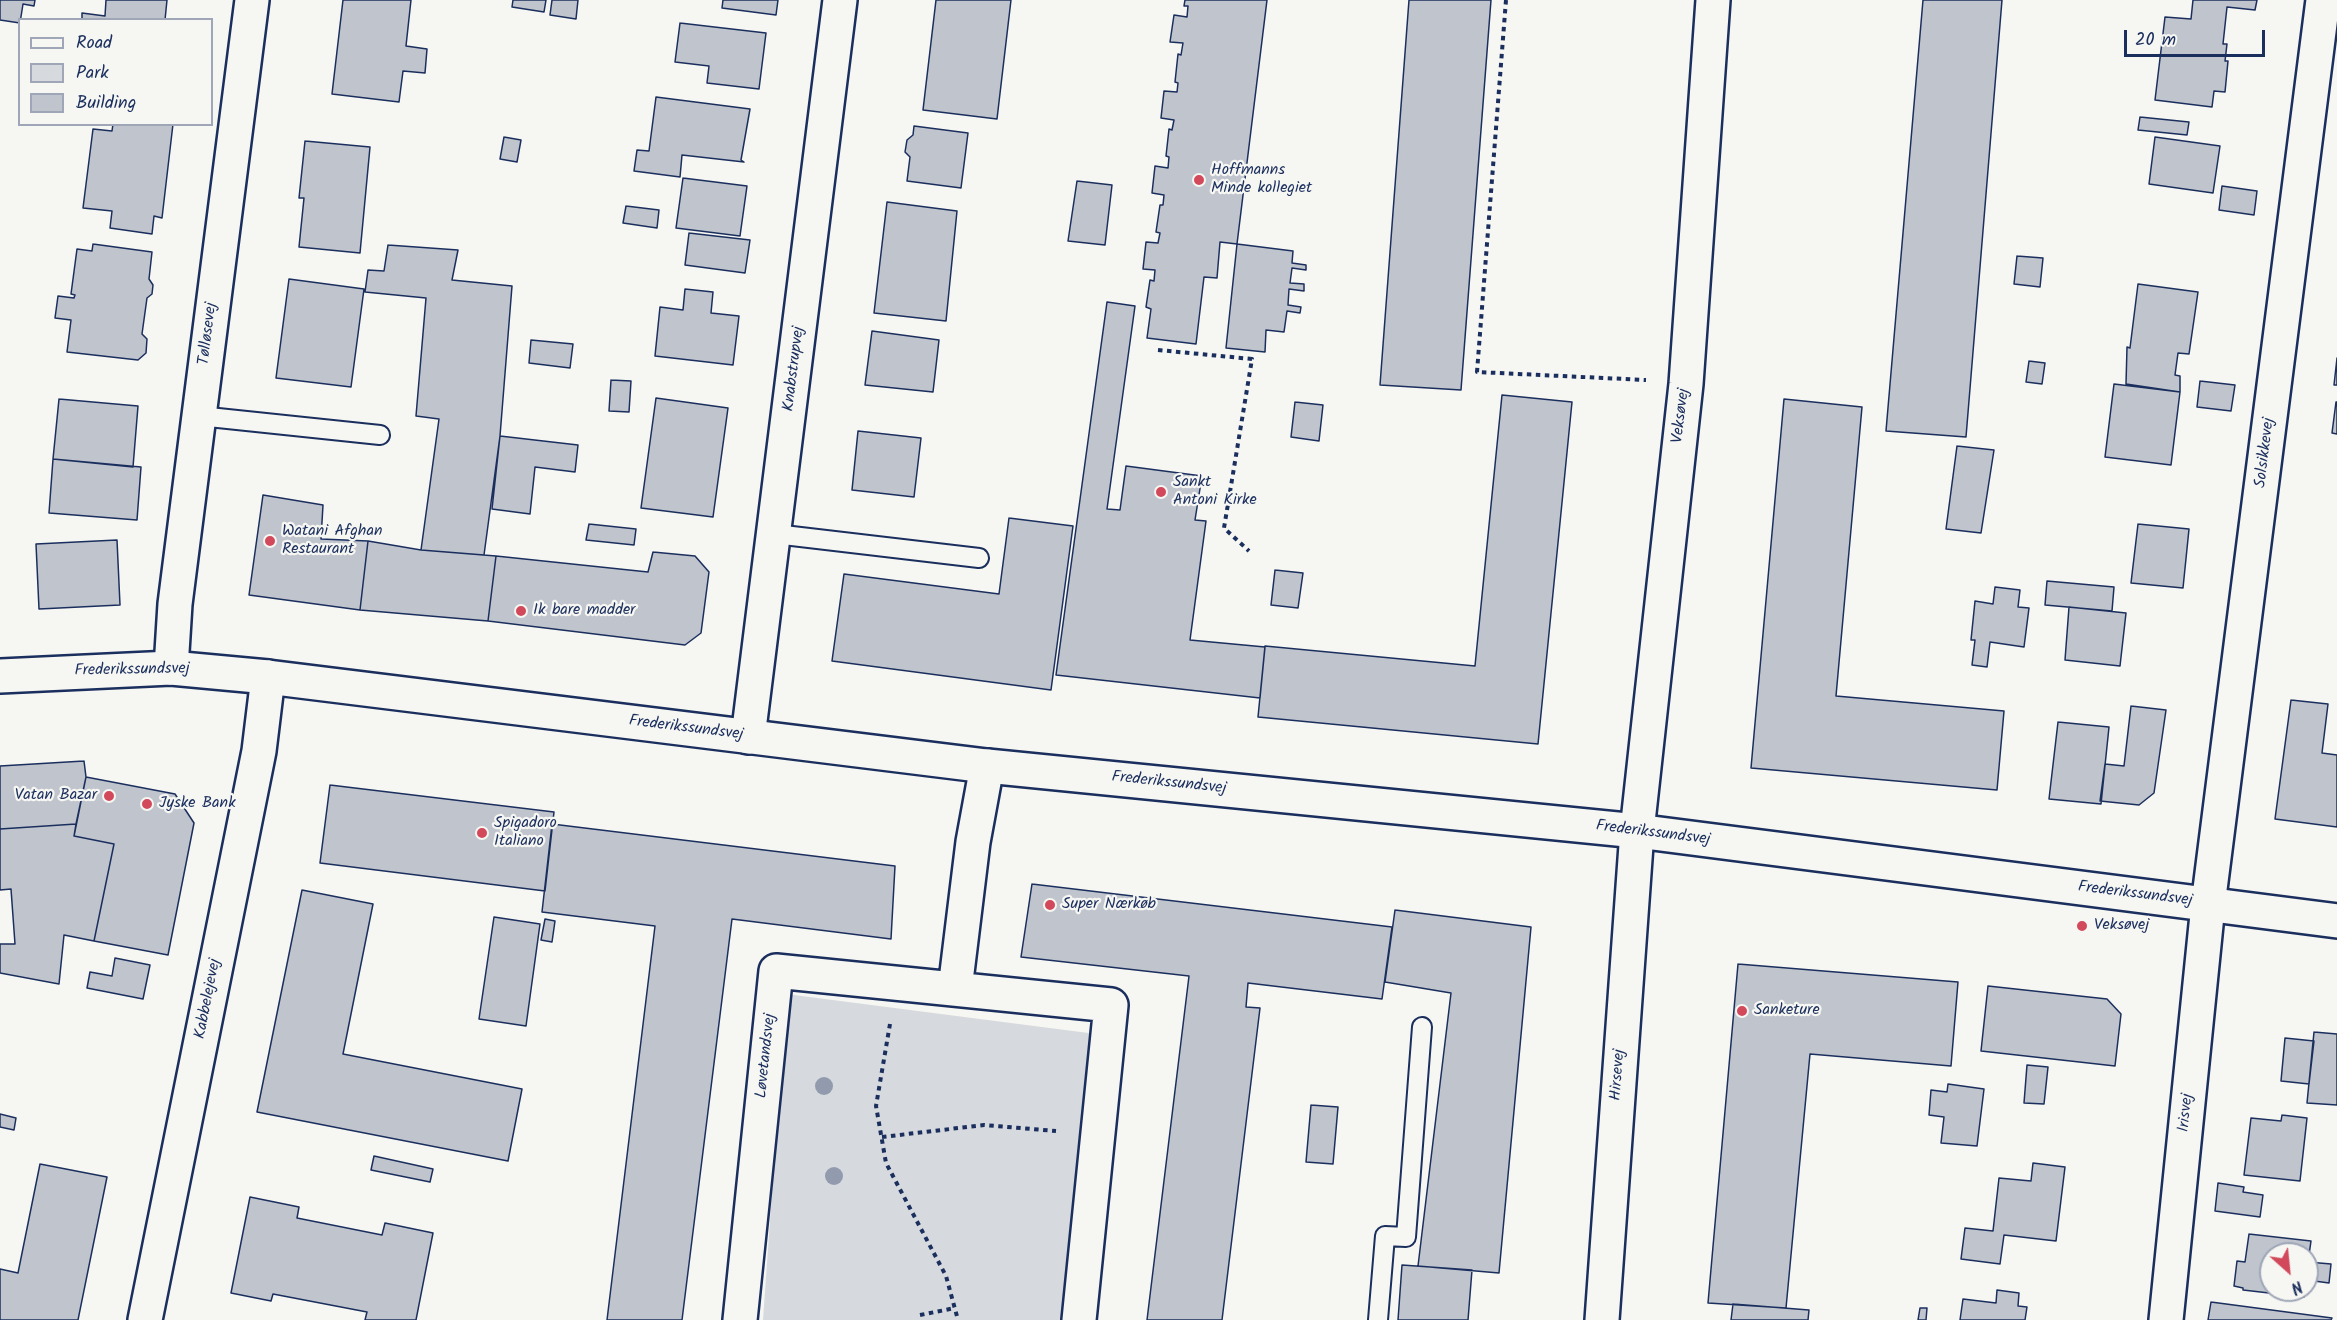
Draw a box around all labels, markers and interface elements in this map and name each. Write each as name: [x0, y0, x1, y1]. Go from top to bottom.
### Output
legend: [18, 18, 213, 126]
scale bar: [2127, 18, 2268, 56]
text: 20 m: [2135, 26, 2176, 55]
text: Road: [76, 29, 112, 58]
text: Park: [76, 59, 109, 88]
text: Building: [76, 89, 136, 118]
place label: Hoffmanns Minde kollegiet: [1211, 161, 1312, 199]
marker: Hoffmanns Minde kollegiet: [1192, 173, 1206, 187]
street label: Tølløsevej: [196, 302, 222, 366]
street label: Knabstrupvej: [780, 325, 810, 413]
street label: Veksøvej: [1669, 387, 1695, 445]
street label: Solsikkevej: [2252, 417, 2280, 489]
place label: Sankt Antoni Kirke: [1173, 473, 1257, 511]
marker: Sankt Antoni Kirke: [1154, 485, 1168, 499]
place label: Watani Afghan Restaurant: [282, 522, 382, 560]
marker: Watani Afghan Restaurant: [263, 534, 277, 548]
place label: Ik bare madder: [533, 601, 635, 621]
marker: Ik bare madder: [514, 604, 528, 618]
street label: Frederikssundsvej: [74, 660, 190, 682]
street label: Frederikssundsvej: [628, 712, 744, 746]
street label: Frederikssundsvej: [1111, 768, 1227, 800]
place label: Vatan Bazar: [15, 786, 97, 806]
marker: Vatan Bazar: [102, 789, 116, 803]
place label: Jyske Bank: [159, 794, 236, 814]
marker: Jyske Bank: [140, 797, 154, 811]
place label: Spigadoro Italiano: [494, 814, 557, 852]
street label: Frederikssundsvej: [1595, 817, 1711, 851]
marker: Spigadoro Italiano: [475, 826, 489, 840]
street label: Frederikssundsvej: [2077, 878, 2193, 912]
place label: Super Nærkøb: [1062, 895, 1156, 915]
marker: Super Nærkøb: [1043, 898, 1057, 912]
place label: Veksøvej: [2094, 916, 2149, 936]
marker: Veksøvej: [2075, 919, 2089, 933]
street label: Kabbelejevej: [192, 957, 226, 1041]
place label: Sanketure: [1754, 1001, 1820, 1021]
marker: Sanketure: [1735, 1004, 1749, 1018]
street label: Løvetandsvej: [753, 1013, 781, 1099]
street label: Hirsevej: [1608, 1048, 1630, 1102]
street label: Irisvej: [2175, 1093, 2199, 1133]
north arrow: [2259, 1242, 2319, 1302]
text: N: [2286, 1273, 2307, 1300]

